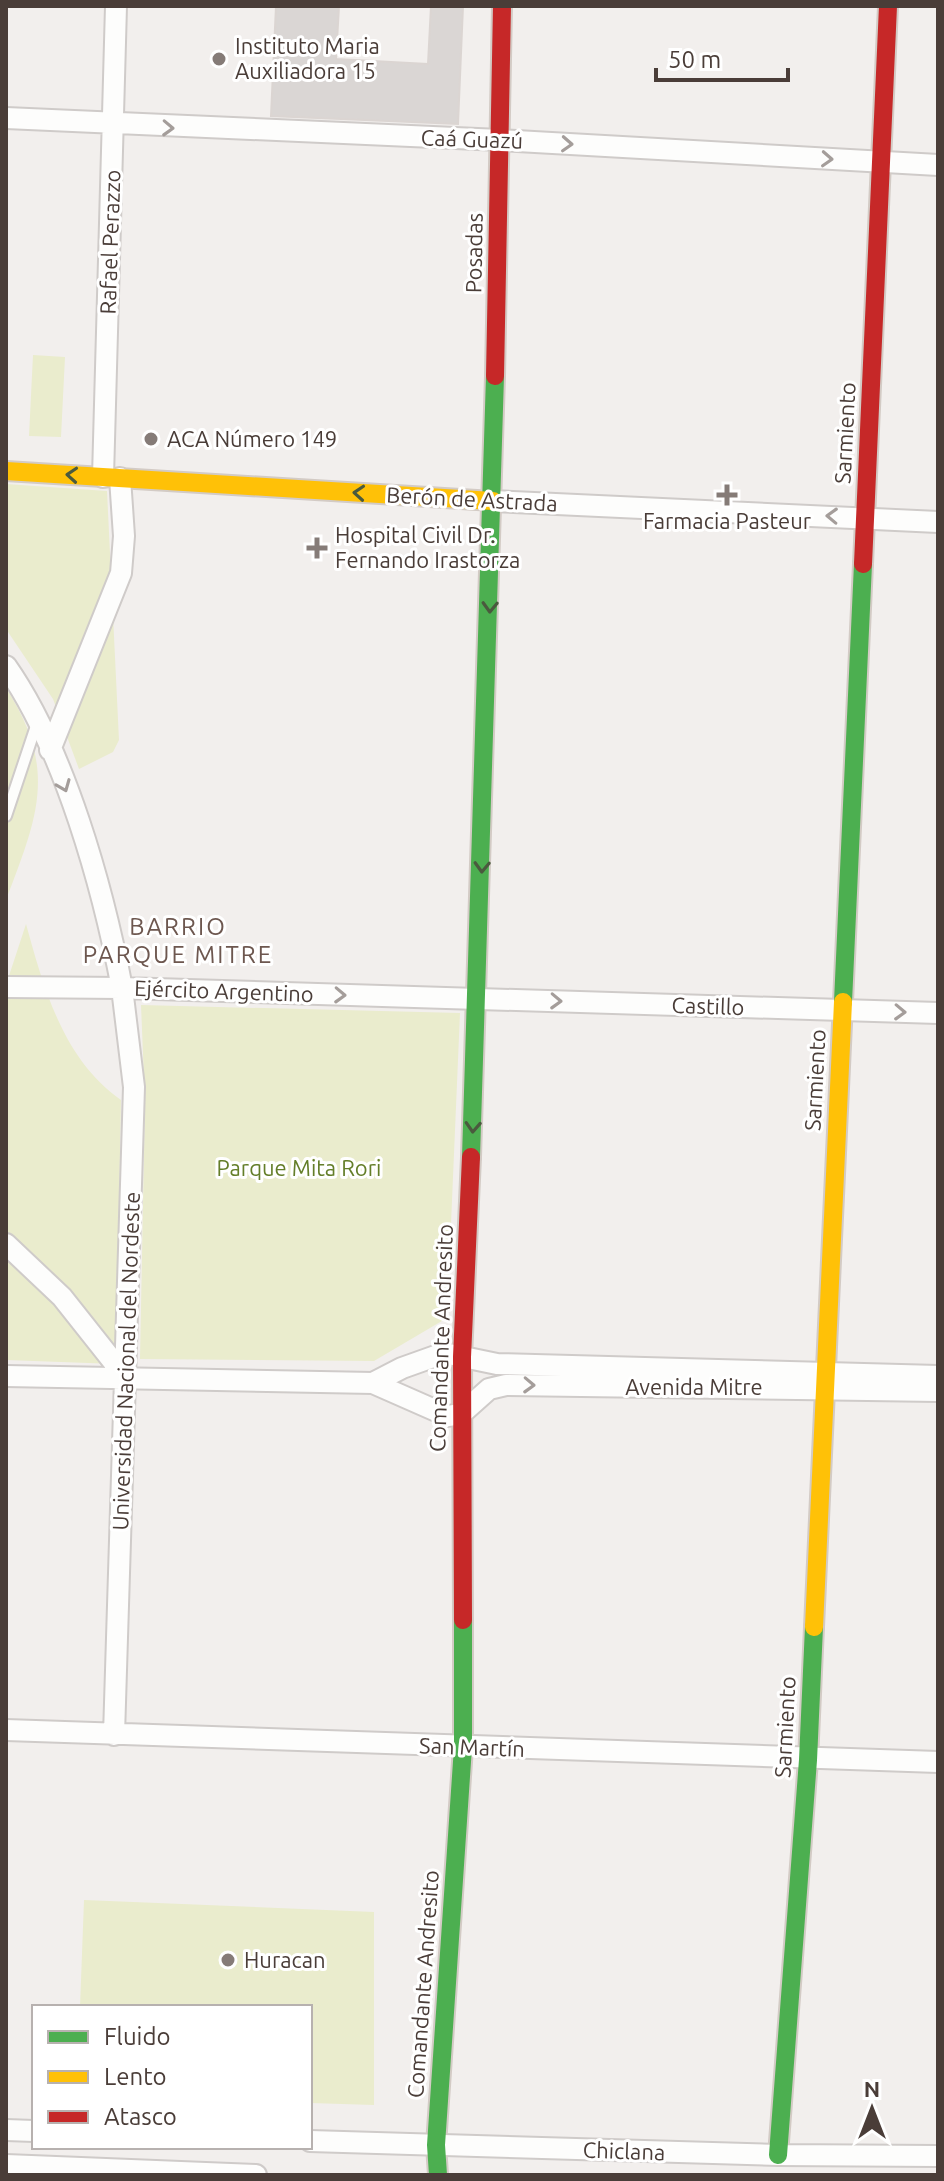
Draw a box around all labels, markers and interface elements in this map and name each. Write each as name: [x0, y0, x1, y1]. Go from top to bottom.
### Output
scale bar: [656, 32, 788, 82]
place label: Instituto Maria Auxiliadora 15: [235, 33, 380, 83]
text: 50 m: [668, 46, 721, 73]
marker: Instituto Maria Auxiliadora 15: [210, 50, 228, 68]
one-way arrow: [162, 119, 175, 136]
street label: Caá Guazú: [420, 124, 524, 153]
one-way arrow: [561, 135, 574, 152]
one-way arrow: [821, 150, 834, 167]
street label: Rafael Perazzo: [94, 169, 125, 315]
street label: Posadas: [460, 213, 487, 293]
street label: Sarmiento: [829, 382, 860, 484]
place label: ACA Número 149: [167, 426, 337, 451]
marker: ACA Número 149: [142, 430, 160, 448]
one-way arrow: [65, 467, 78, 484]
street label: Berón de Astrada: [386, 482, 558, 515]
one-way arrow: [352, 485, 365, 502]
marker: Farmacia Pasteur: [718, 486, 736, 504]
one-way arrow: [825, 507, 838, 524]
place label: Farmacia Pasteur: [643, 508, 812, 533]
place label: Hospital Civil Dr. Fernando Irastorza: [335, 522, 520, 572]
marker: Hospital Civil Dr. Fernando Irastorza: [306, 537, 328, 559]
one-way arrow: [481, 601, 498, 614]
one-way arrow: [55, 778, 71, 792]
one-way arrow: [474, 861, 491, 874]
district label: BARRIO PARQUE MITRE: [83, 913, 273, 968]
street label: Ejército Argentino: [134, 975, 314, 1006]
one-way arrow: [334, 986, 347, 1003]
street label: Castillo: [671, 992, 745, 1019]
one-way arrow: [550, 993, 563, 1010]
one-way arrow: [894, 1003, 907, 1020]
street label: Sarmiento: [799, 1029, 830, 1131]
one-way arrow: [464, 1121, 481, 1134]
park label: Parque Mita Rori: [217, 1155, 381, 1180]
street label: Universidad Nacional del Nordeste: [107, 1191, 144, 1531]
street label: Comandante Andresito: [424, 1223, 457, 1452]
street label: Avenida Mitre: [625, 1374, 763, 1399]
one-way arrow: [523, 1377, 536, 1394]
street label: Sarmiento: [769, 1676, 800, 1778]
street label: San Martín: [419, 1732, 525, 1761]
street label: Comandante Andresito: [402, 1869, 443, 2099]
place label: Huracan: [244, 1947, 326, 1972]
marker: Huracan: [219, 1951, 237, 1969]
legend: [32, 2005, 312, 2149]
text: Fluido: [104, 2023, 171, 2050]
text: Lento: [104, 2063, 167, 2090]
north arrow: [832, 2069, 912, 2149]
text: N: [864, 2076, 880, 2101]
text: Atasco: [104, 2103, 177, 2130]
street label: Chiclana: [582, 2137, 666, 2164]

